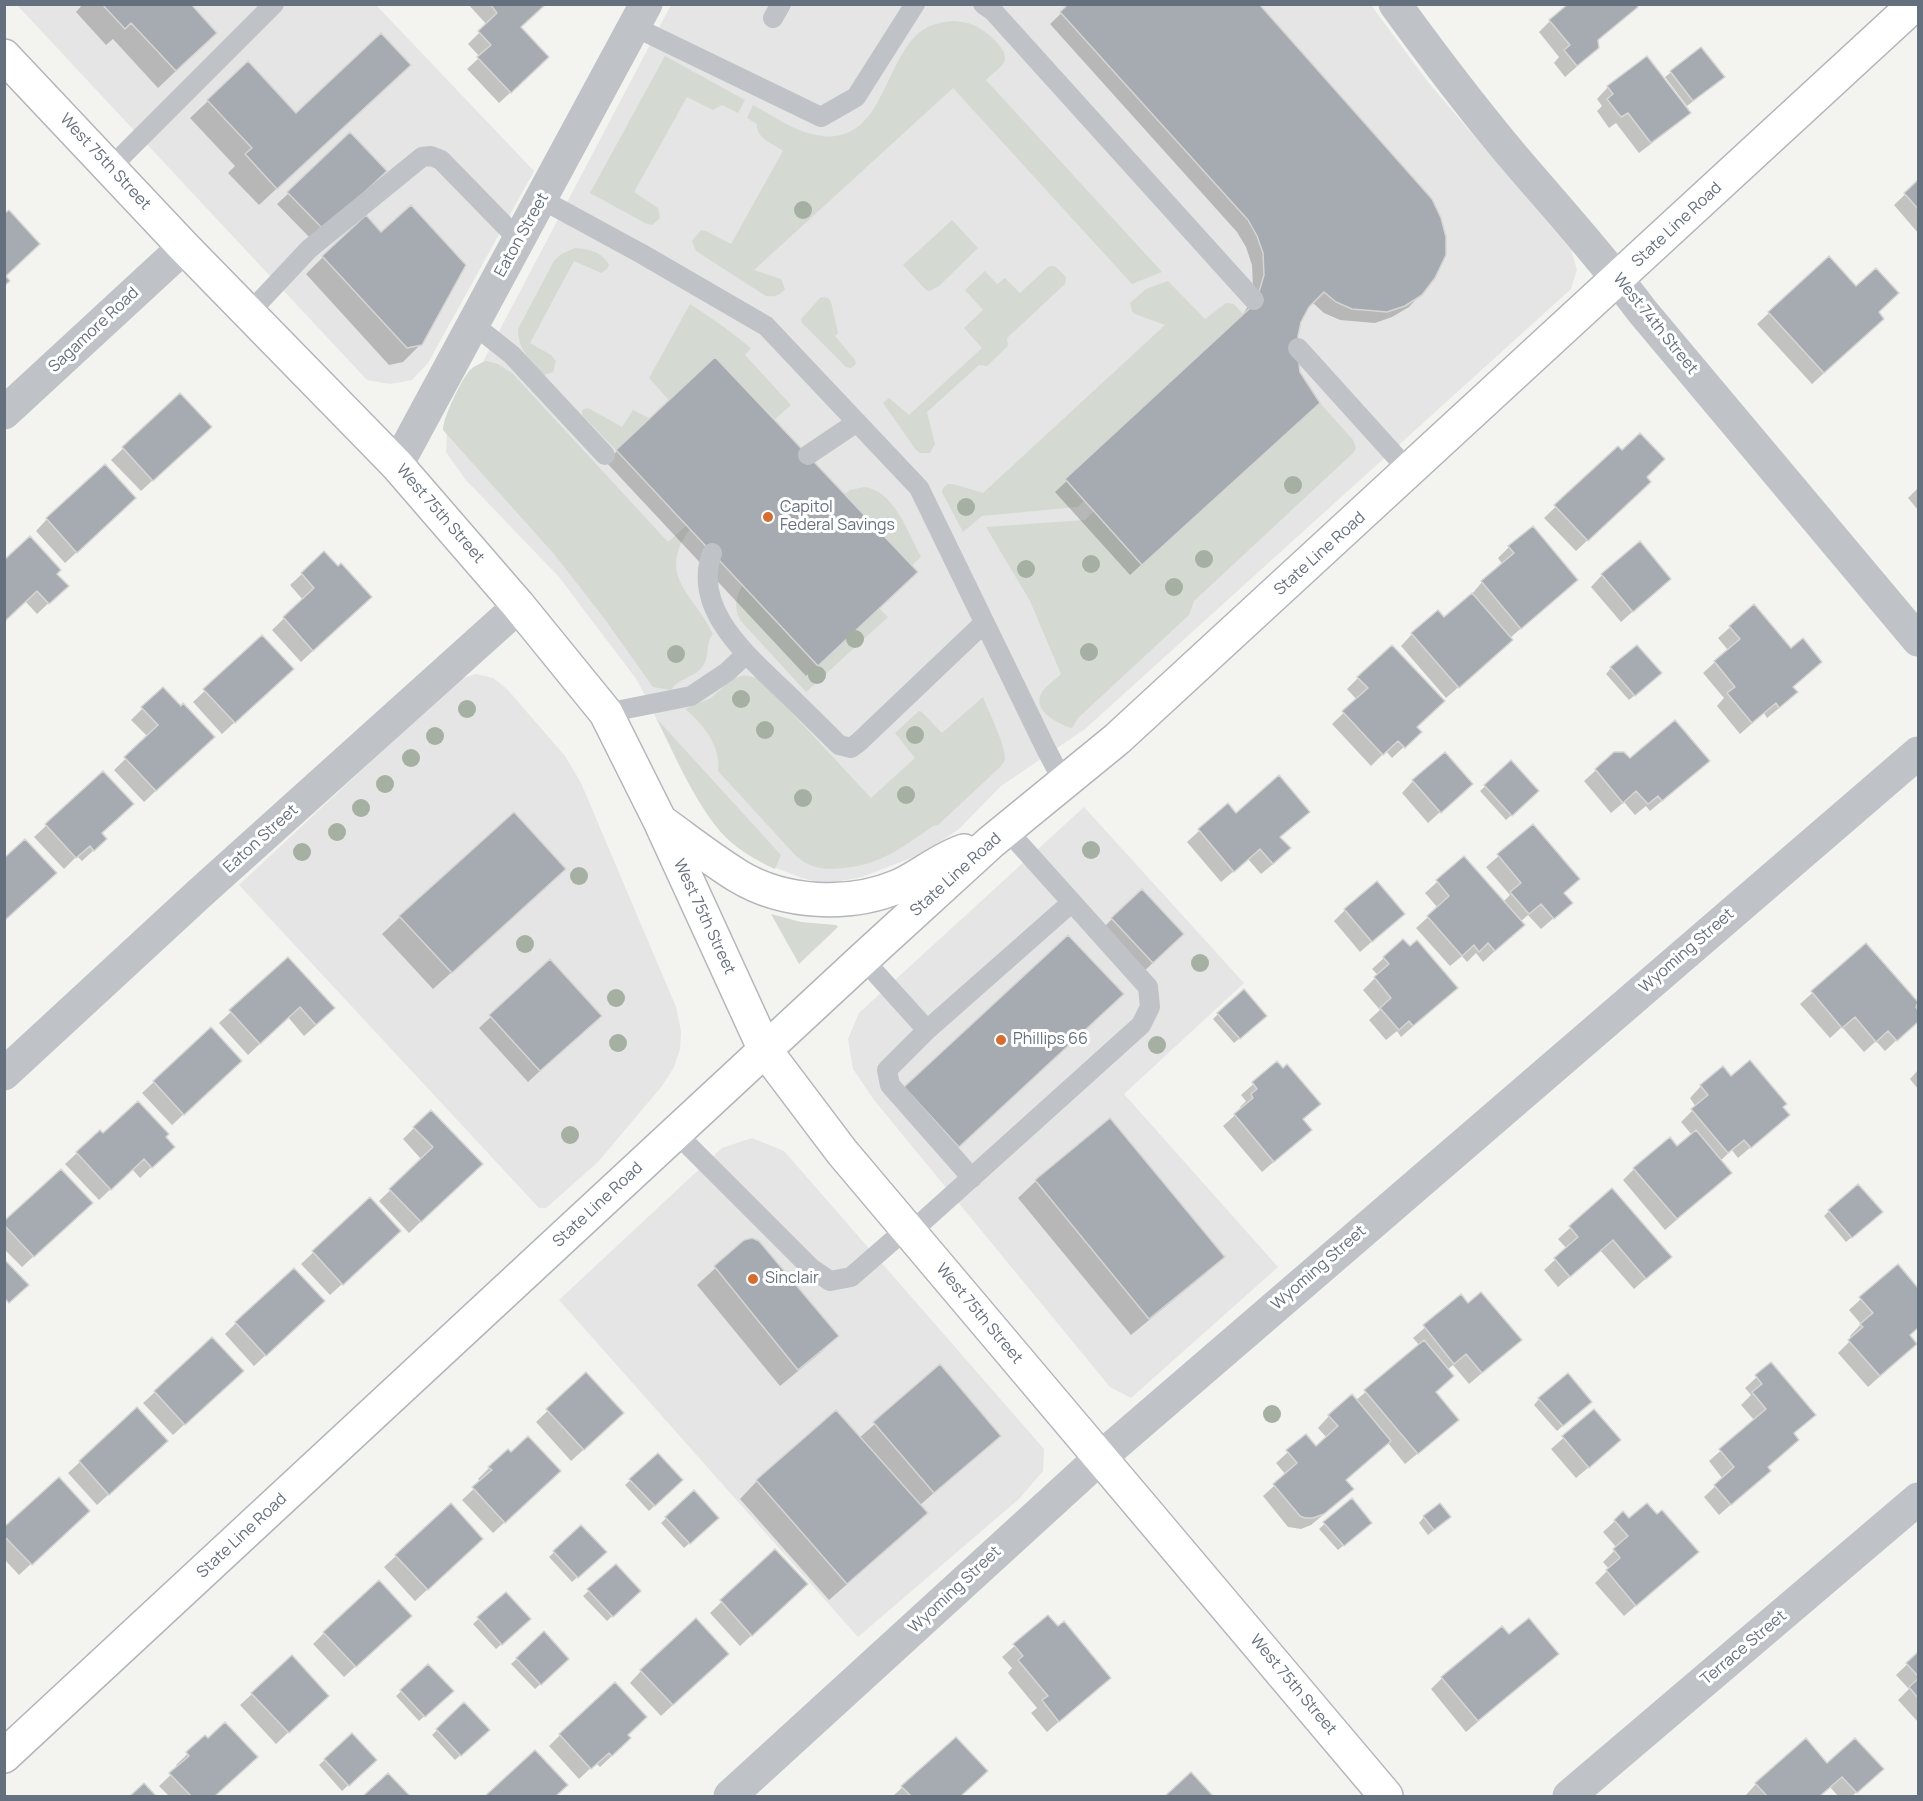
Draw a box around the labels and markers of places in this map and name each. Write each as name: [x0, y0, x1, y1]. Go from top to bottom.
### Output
place label: Capitol Federal Savings: [780, 498, 895, 536]
marker: Capitol Federal Savings: [761, 510, 775, 524]
place label: Phillips 66: [1013, 1030, 1088, 1050]
marker: Phillips 66: [994, 1033, 1008, 1047]
place label: Sinclair: [765, 1269, 819, 1289]
marker: Sinclair: [746, 1272, 760, 1286]

